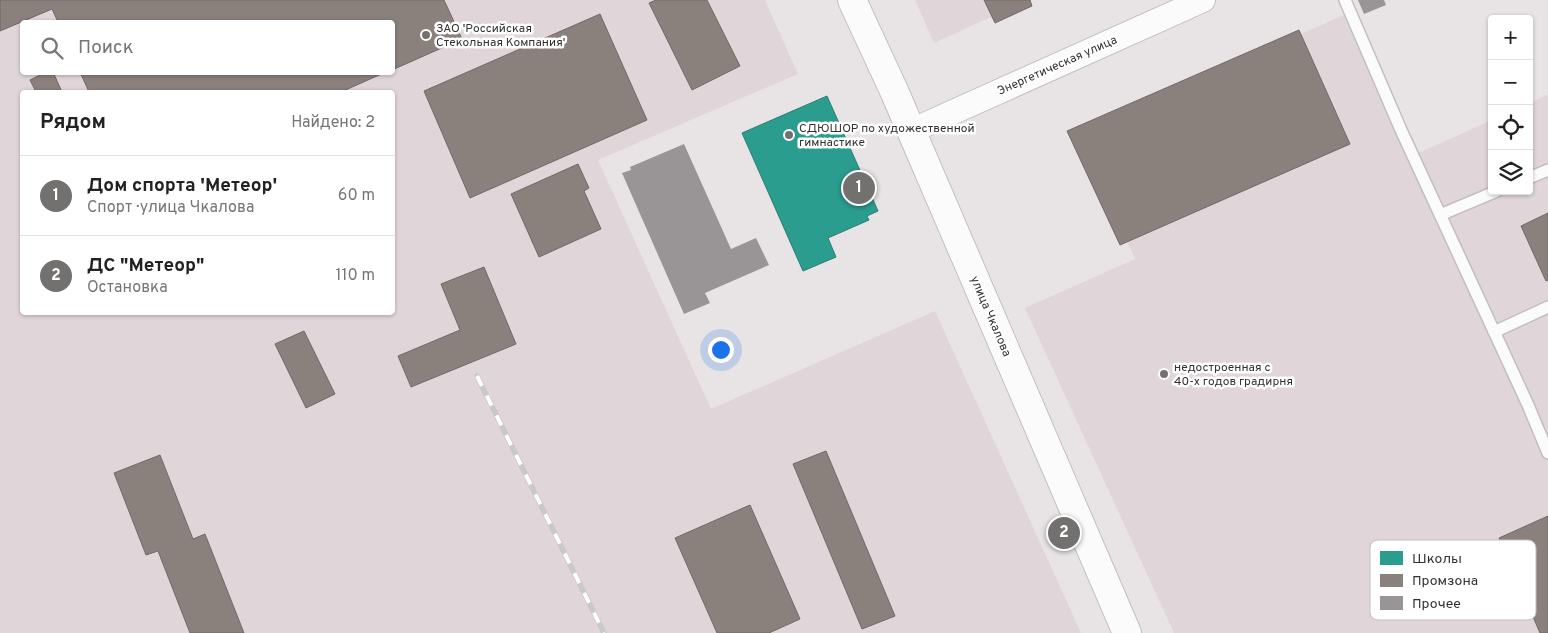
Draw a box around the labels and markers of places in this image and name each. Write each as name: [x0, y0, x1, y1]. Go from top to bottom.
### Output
place label: ЗАО 'Российская Стекольная Компания': [436, 21, 565, 51]
marker: ЗАО 'Российская Стекольная Компания': [420, 29, 432, 41]
place label: СДЮШОР по художественной гимнастике: [799, 121, 975, 151]
marker: СДЮШОР по художественной гимнастике: [783, 129, 795, 141]
pin: 1: [843, 169, 875, 207]
place label: недостроенная с 40-х годов градирня: [1174, 360, 1293, 390]
marker: недостроенная с 40-х годов градирня: [1158, 368, 1170, 380]
pin: 2: [1048, 514, 1080, 552]

